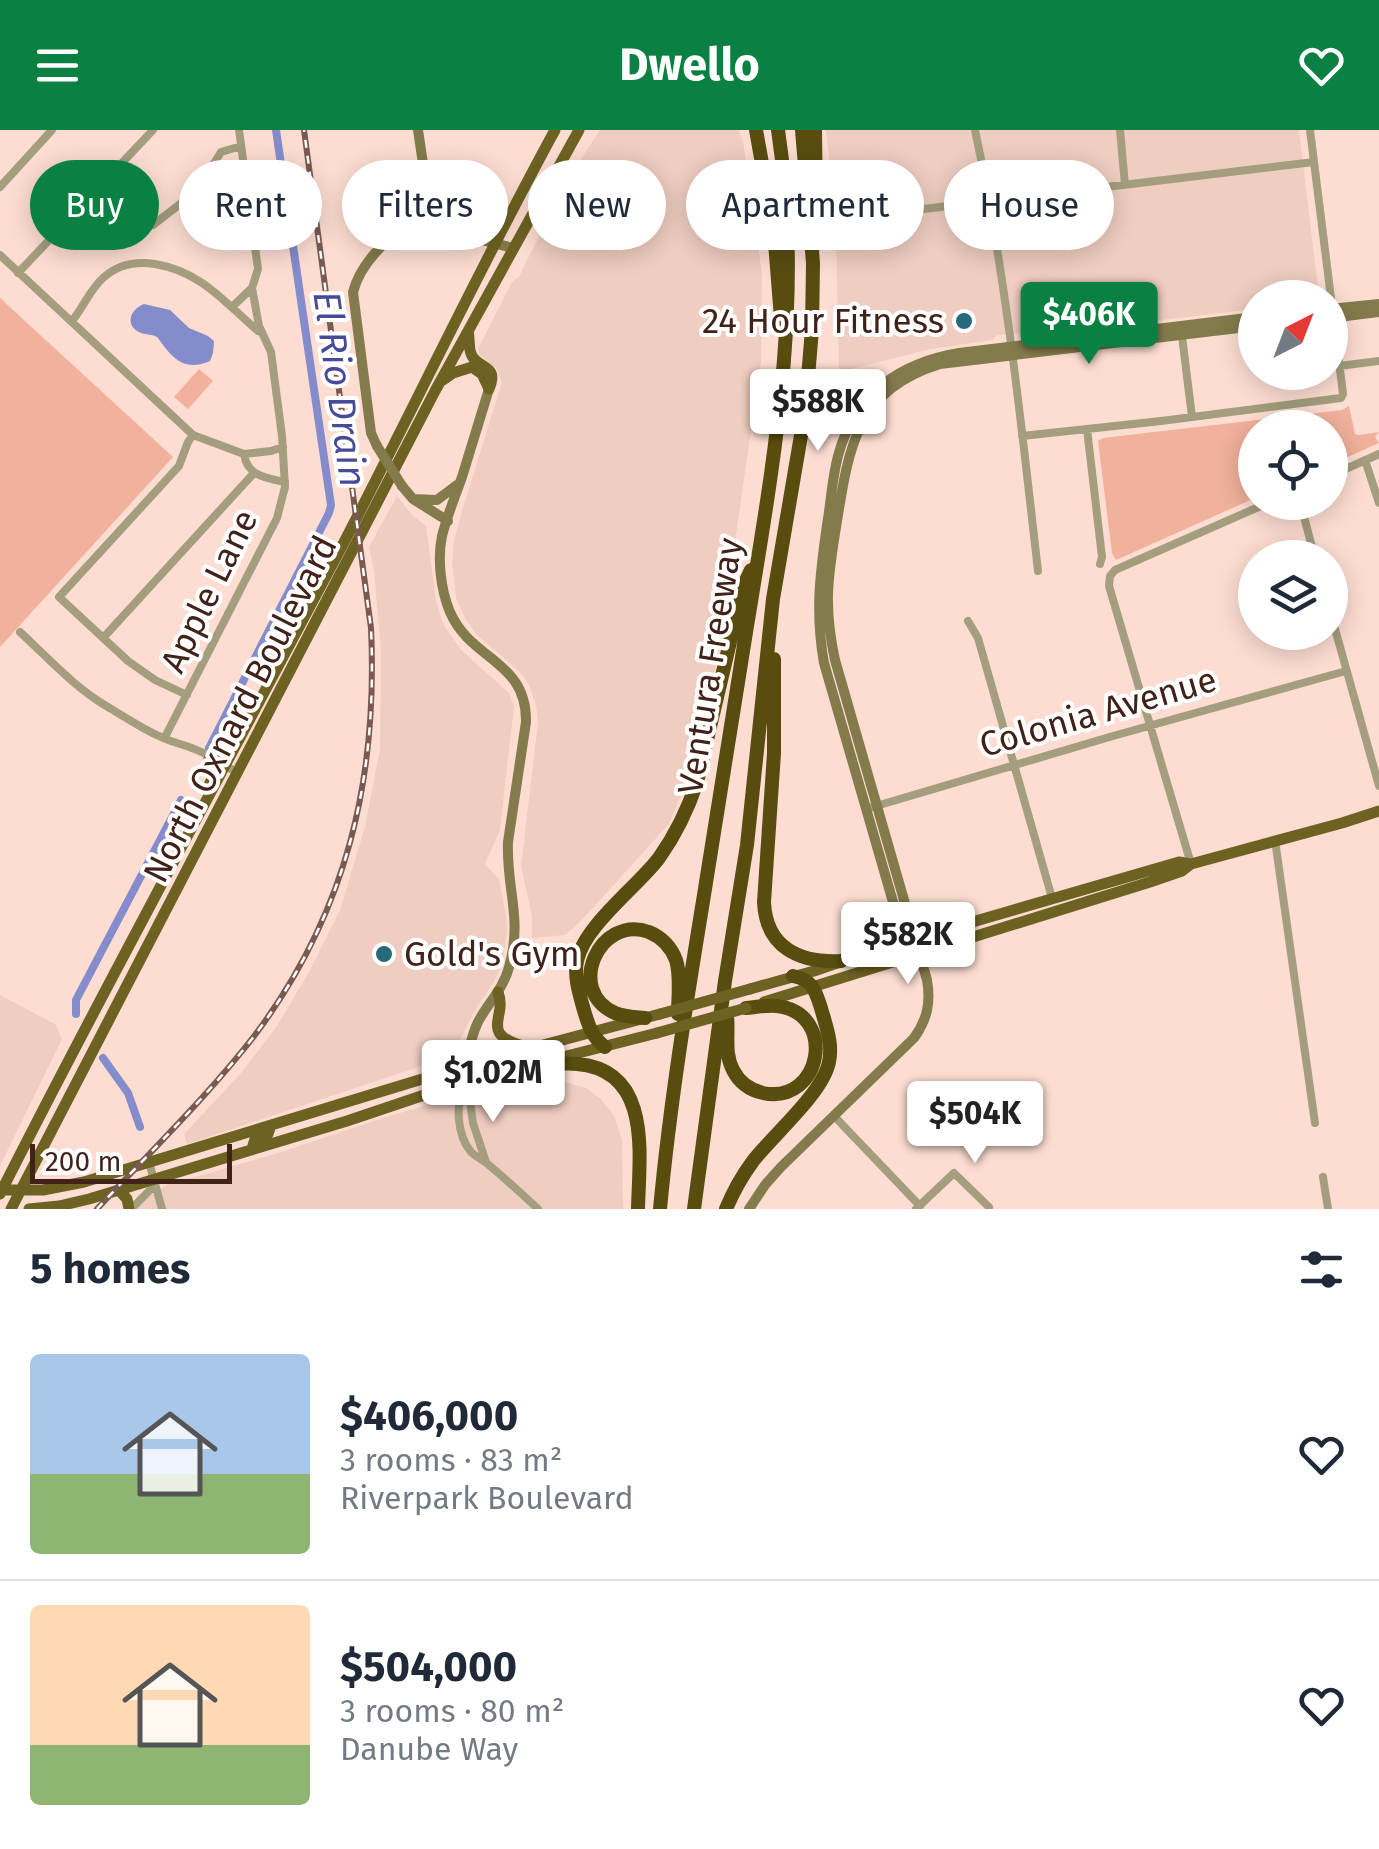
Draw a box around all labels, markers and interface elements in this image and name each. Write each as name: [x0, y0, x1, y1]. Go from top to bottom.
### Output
icon: menu: [30, 38, 85, 93]
text: Dwello: [619, 38, 760, 92]
icon: heart: [1294, 38, 1349, 93]
chip: Buy: [30, 160, 159, 250]
chip: Rent: [179, 160, 322, 250]
chip: Filters: [342, 160, 508, 250]
chip: New: [528, 160, 666, 250]
chip: Apartment: [686, 160, 924, 250]
chip: House: [944, 160, 1114, 250]
north arrow: [1238, 280, 1348, 390]
map controls: [1238, 280, 1348, 650]
pin: $406K: [1019, 282, 1159, 367]
water label: El Rio Drain: [303, 288, 377, 490]
text: $406K: [1043, 295, 1135, 333]
place label: 24 Hour Fitness: [702, 300, 944, 342]
marker: 24 Hour Fitness: [953, 310, 975, 332]
pin: $588K: [748, 369, 888, 454]
text: $588K: [772, 382, 864, 420]
button: locate: [1238, 410, 1348, 520]
street label: Apple Lane: [152, 503, 266, 679]
street label: North Oxnard Boulevard: [134, 529, 346, 889]
street label: Ventura Freeway: [669, 535, 751, 797]
button: layers: [1238, 540, 1348, 650]
street label: Colonia Avenue: [975, 658, 1221, 766]
pin: $582K: [838, 902, 978, 987]
text: $582K: [863, 915, 953, 953]
place label: Gold's Gym: [404, 933, 580, 975]
marker: Gold's Gym: [373, 943, 395, 965]
pin: $1.02M: [412, 1040, 574, 1125]
text: $1.02M: [444, 1053, 542, 1091]
pin: $504K: [905, 1081, 1045, 1166]
text: $504K: [929, 1094, 1021, 1132]
scale bar: [30, 1139, 232, 1184]
text: 200 m: [45, 1145, 122, 1178]
icon: filters: [1294, 1242, 1349, 1297]
text: 5 homes: [30, 1244, 190, 1294]
text: $406,000: [340, 1391, 518, 1441]
icon: home: [110, 1394, 230, 1514]
icon: heart: [1294, 1427, 1349, 1482]
text: 3 rooms · 83 m²: [340, 1441, 562, 1479]
text: Riverpark Boulevard: [340, 1479, 634, 1517]
text: $504,000: [340, 1642, 517, 1692]
icon: home: [110, 1645, 230, 1765]
icon: heart: [1294, 1678, 1349, 1733]
text: 3 rooms · 80 m²: [340, 1692, 564, 1730]
text: Danube Way: [340, 1730, 518, 1768]

